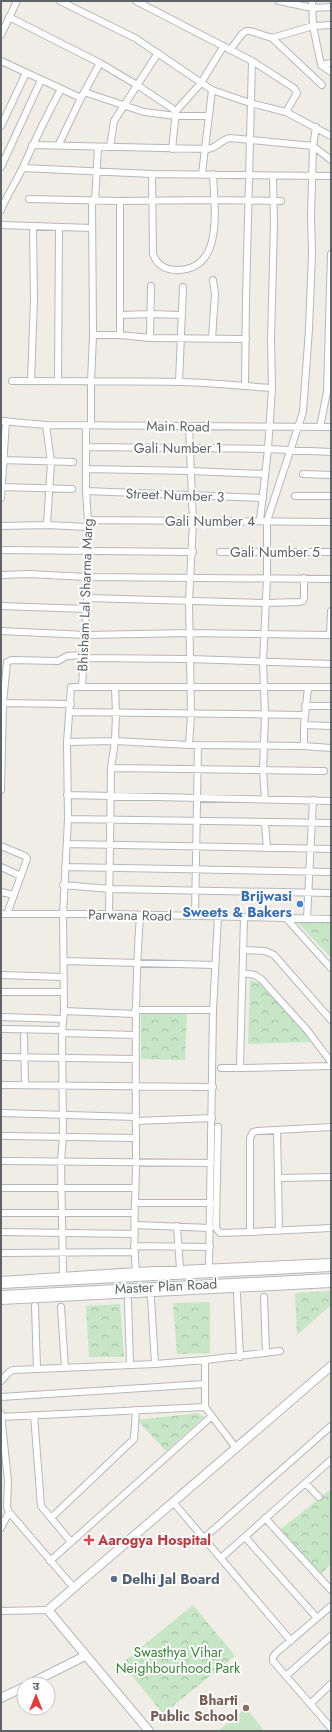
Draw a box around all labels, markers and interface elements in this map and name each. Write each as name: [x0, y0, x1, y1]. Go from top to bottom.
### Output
street label: Main Road: [146, 415, 210, 437]
street label: Gali Number 1: [134, 438, 222, 458]
street label: Street Number 3: [125, 483, 225, 507]
street label: Gali Number 4: [165, 511, 255, 531]
street label: Bhisham Lal Sharma Marg: [72, 518, 98, 672]
street label: Gali Number 5: [230, 542, 320, 562]
place label: Brijwasi Sweets & Bakers: [182, 886, 293, 922]
marker: Brijwasi Sweets & Bakers: [295, 899, 305, 909]
street label: Parwana Road: [88, 904, 172, 926]
street label: Master Plan Road: [114, 1273, 218, 1299]
place label: Aarogya Hospital: [97, 1530, 211, 1550]
marker: Aarogya Hospital: [83, 1534, 95, 1546]
place label: Delhi Jal Board: [122, 1569, 220, 1589]
marker: Delhi Jal Board: [109, 1574, 119, 1584]
park label: Swasthya Vihar Neighbourhood Park: [116, 1642, 241, 1678]
north arrow: [16, 1676, 56, 1716]
text: उ: [33, 1678, 40, 1694]
place label: Bharti Public School: [150, 1690, 238, 1726]
marker: Bharti Public School: [241, 1703, 251, 1713]

